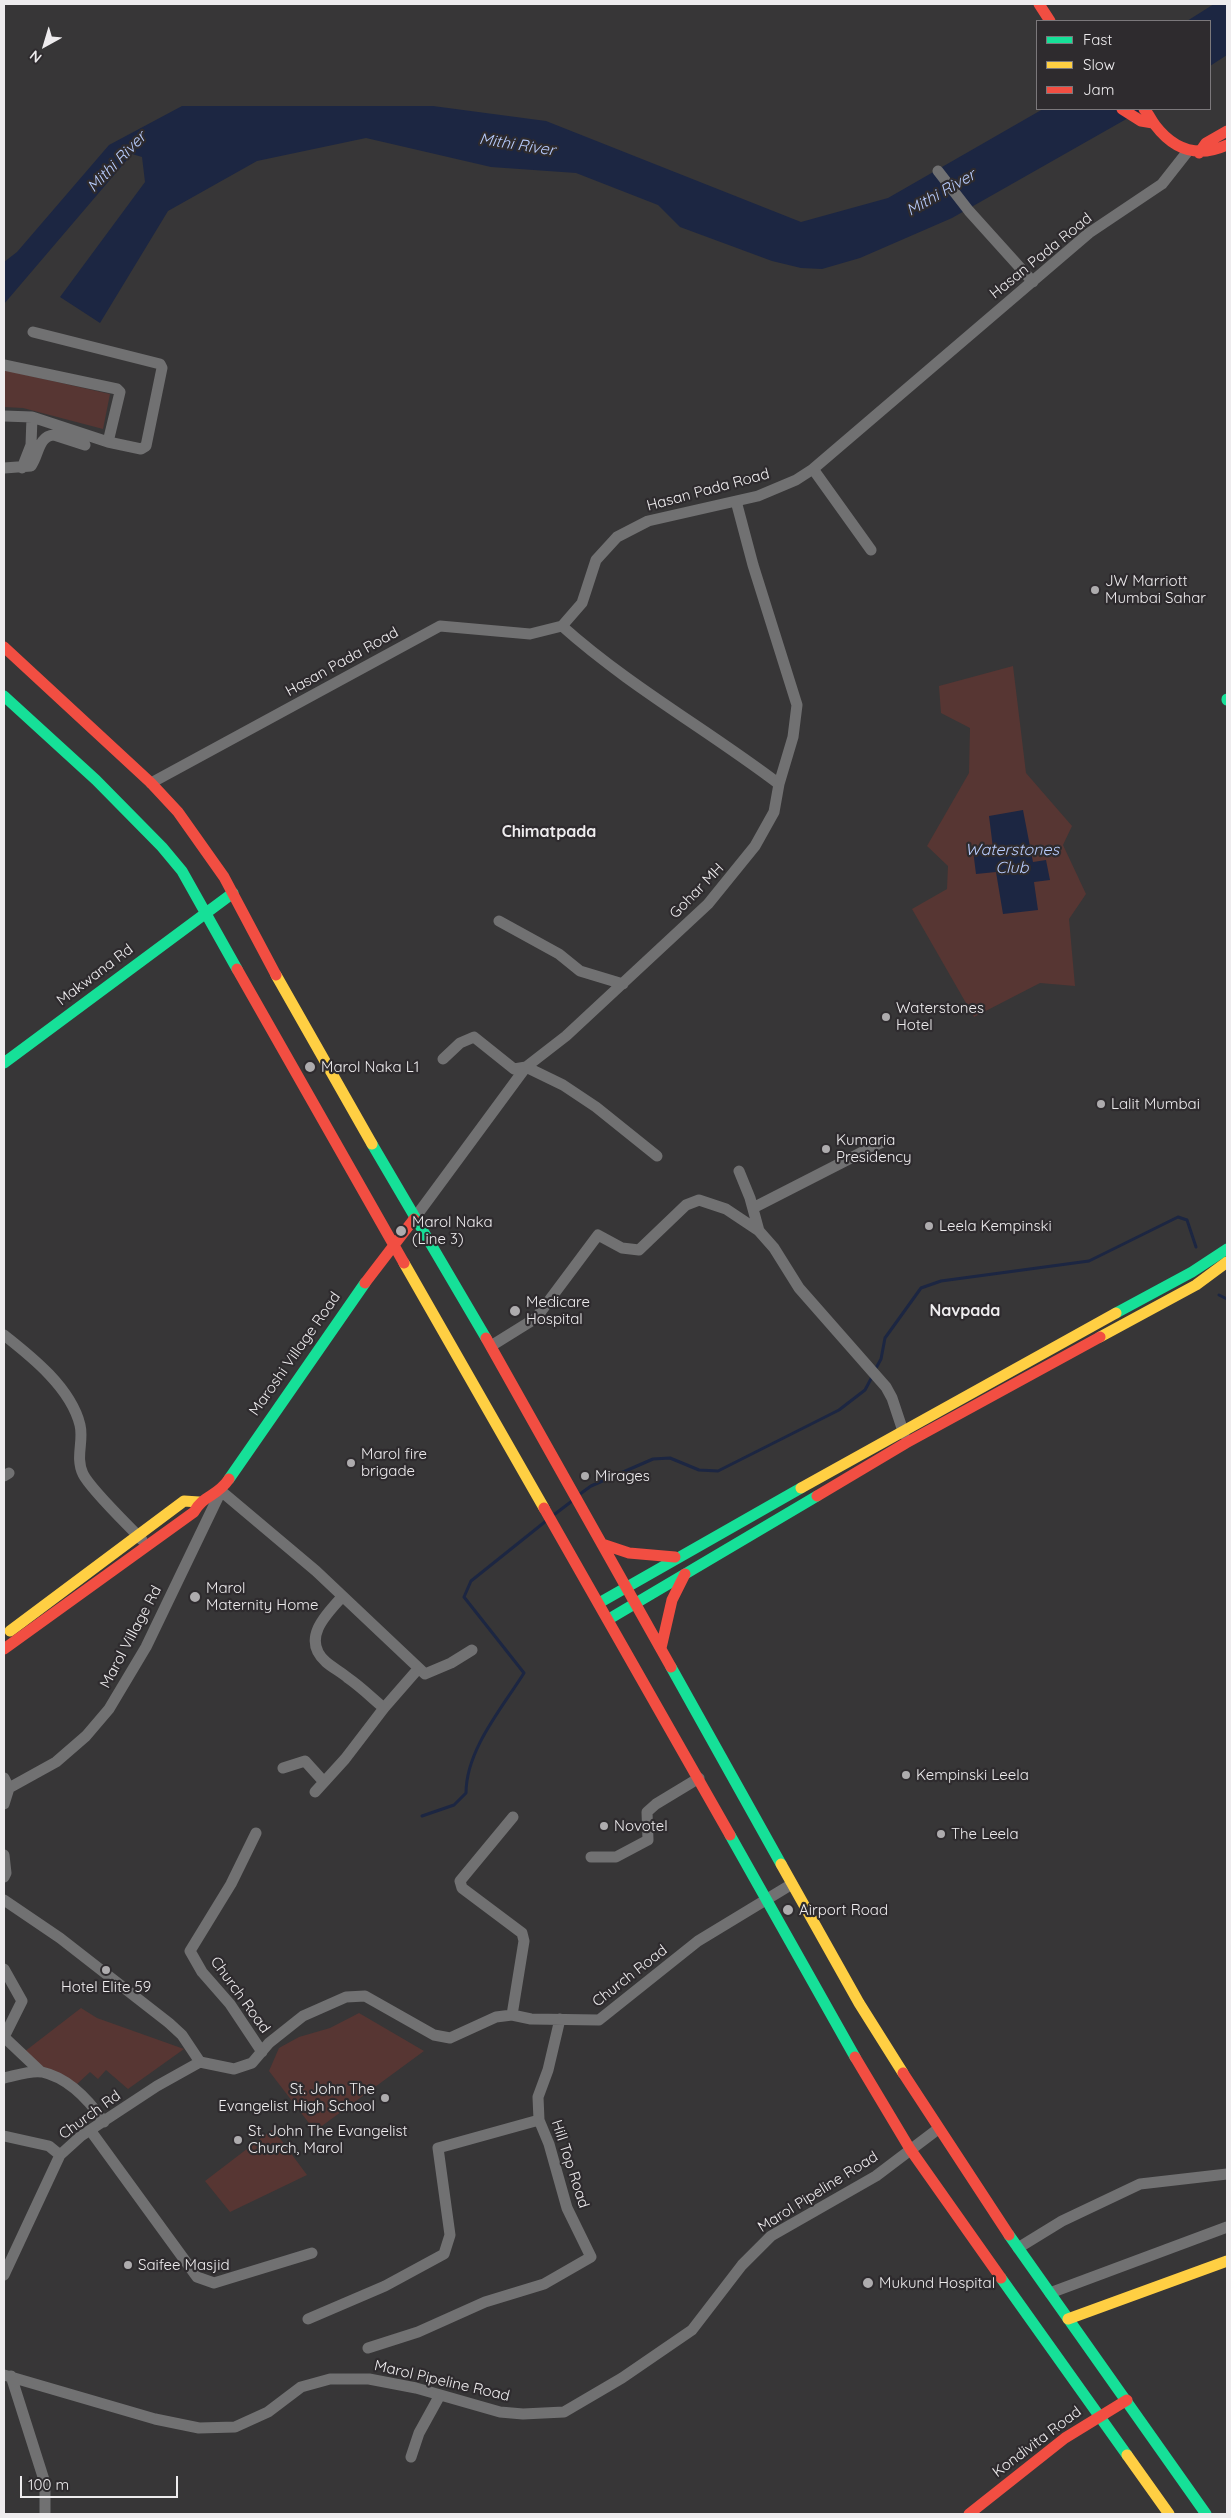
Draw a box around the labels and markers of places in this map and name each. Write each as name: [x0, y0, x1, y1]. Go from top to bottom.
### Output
place label: JW Marriott Mumbai Sahar: [1105, 572, 1206, 607]
marker: JW Marriott Mumbai Sahar: [1089, 584, 1101, 596]
place label: Waterstones Hotel: [896, 999, 984, 1034]
marker: Waterstones Hotel: [880, 1011, 892, 1023]
place label: Marol Naka L1: [321, 1058, 419, 1076]
marker: Marol Naka L1: [303, 1060, 317, 1074]
place label: Lalit Mumbai: [1111, 1095, 1200, 1113]
marker: Lalit Mumbai: [1095, 1098, 1107, 1110]
place label: Kumaria Presidency: [836, 1131, 912, 1166]
marker: Kumaria Presidency: [820, 1143, 832, 1155]
place label: Marol Naka (Line 3): [412, 1213, 493, 1248]
place label: Leela Kempinski: [939, 1217, 1052, 1235]
marker: Leela Kempinski: [923, 1220, 935, 1232]
marker: Marol Naka (Line 3): [394, 1224, 408, 1238]
place label: Medicare Hospital: [526, 1293, 590, 1328]
marker: Medicare Hospital: [508, 1304, 522, 1318]
place label: Marol fire brigade: [361, 1445, 427, 1480]
marker: Marol fire brigade: [345, 1457, 357, 1469]
place label: Mirages: [595, 1467, 650, 1485]
marker: Mirages: [579, 1470, 591, 1482]
place label: Marol Maternity Home: [206, 1579, 318, 1614]
marker: Marol Maternity Home: [188, 1590, 202, 1604]
place label: Kempinski Leela: [916, 1766, 1029, 1784]
marker: Kempinski Leela: [900, 1769, 912, 1781]
place label: Novotel: [614, 1817, 668, 1835]
marker: Novotel: [598, 1820, 610, 1832]
place label: The Leela: [951, 1825, 1019, 1843]
marker: The Leela: [935, 1828, 947, 1840]
place label: Airport Road: [799, 1901, 888, 1919]
marker: Airport Road: [781, 1903, 795, 1917]
marker: Hotel Elite 59: [100, 1964, 112, 1976]
place label: Hotel Elite 59: [61, 1978, 151, 1996]
place label: St. John The Evangelist High School: [218, 2080, 375, 2115]
marker: St. John The Evangelist High School: [379, 2092, 391, 2104]
place label: St. John The Evangelist Church, Marol: [248, 2122, 408, 2157]
marker: St. John The Evangelist Church, Marol: [232, 2134, 244, 2146]
place label: Saifee Masjid: [138, 2256, 229, 2274]
marker: Saifee Masjid: [122, 2259, 134, 2271]
place label: Mukund Hospital: [879, 2274, 995, 2292]
marker: Mukund Hospital: [861, 2276, 875, 2290]

